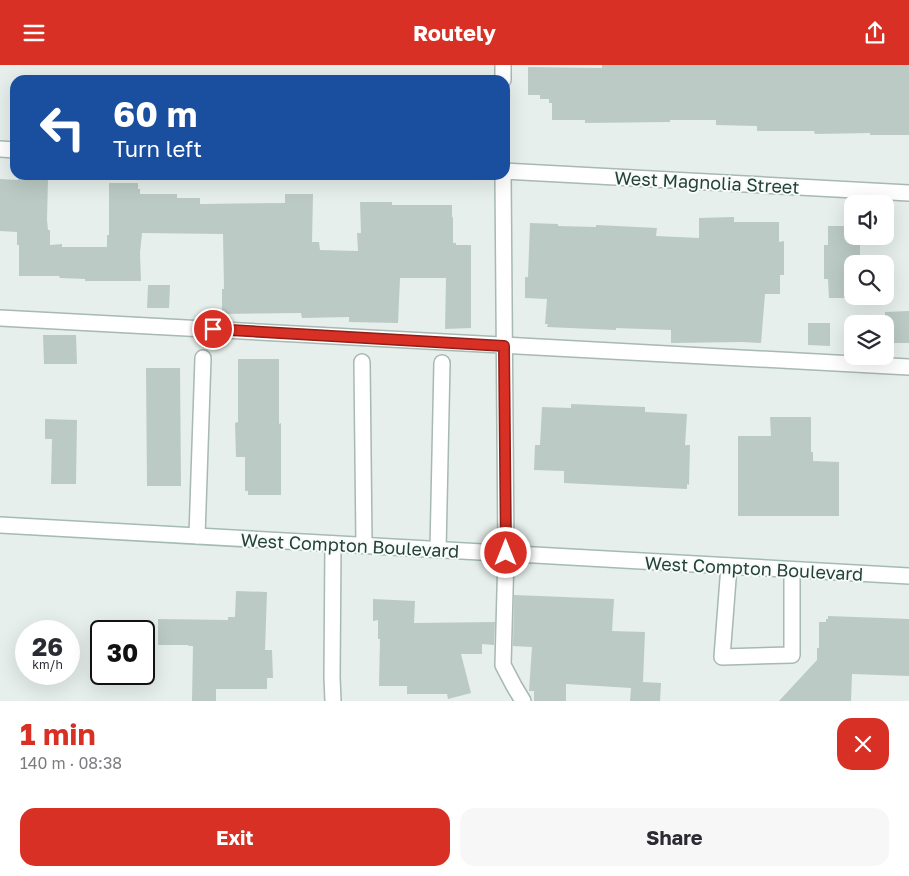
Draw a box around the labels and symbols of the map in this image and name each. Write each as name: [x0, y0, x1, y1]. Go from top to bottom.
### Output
street label: West Magnolia Street: [614, 166, 800, 198]
pin: [192, 308, 234, 350]
position arrow: [479, 526, 531, 578]
street label: West Compton Boulevard: [240, 528, 460, 562]
street label: West Compton Boulevard: [644, 551, 864, 585]
speed limit sign: 30: [90, 620, 155, 685]

